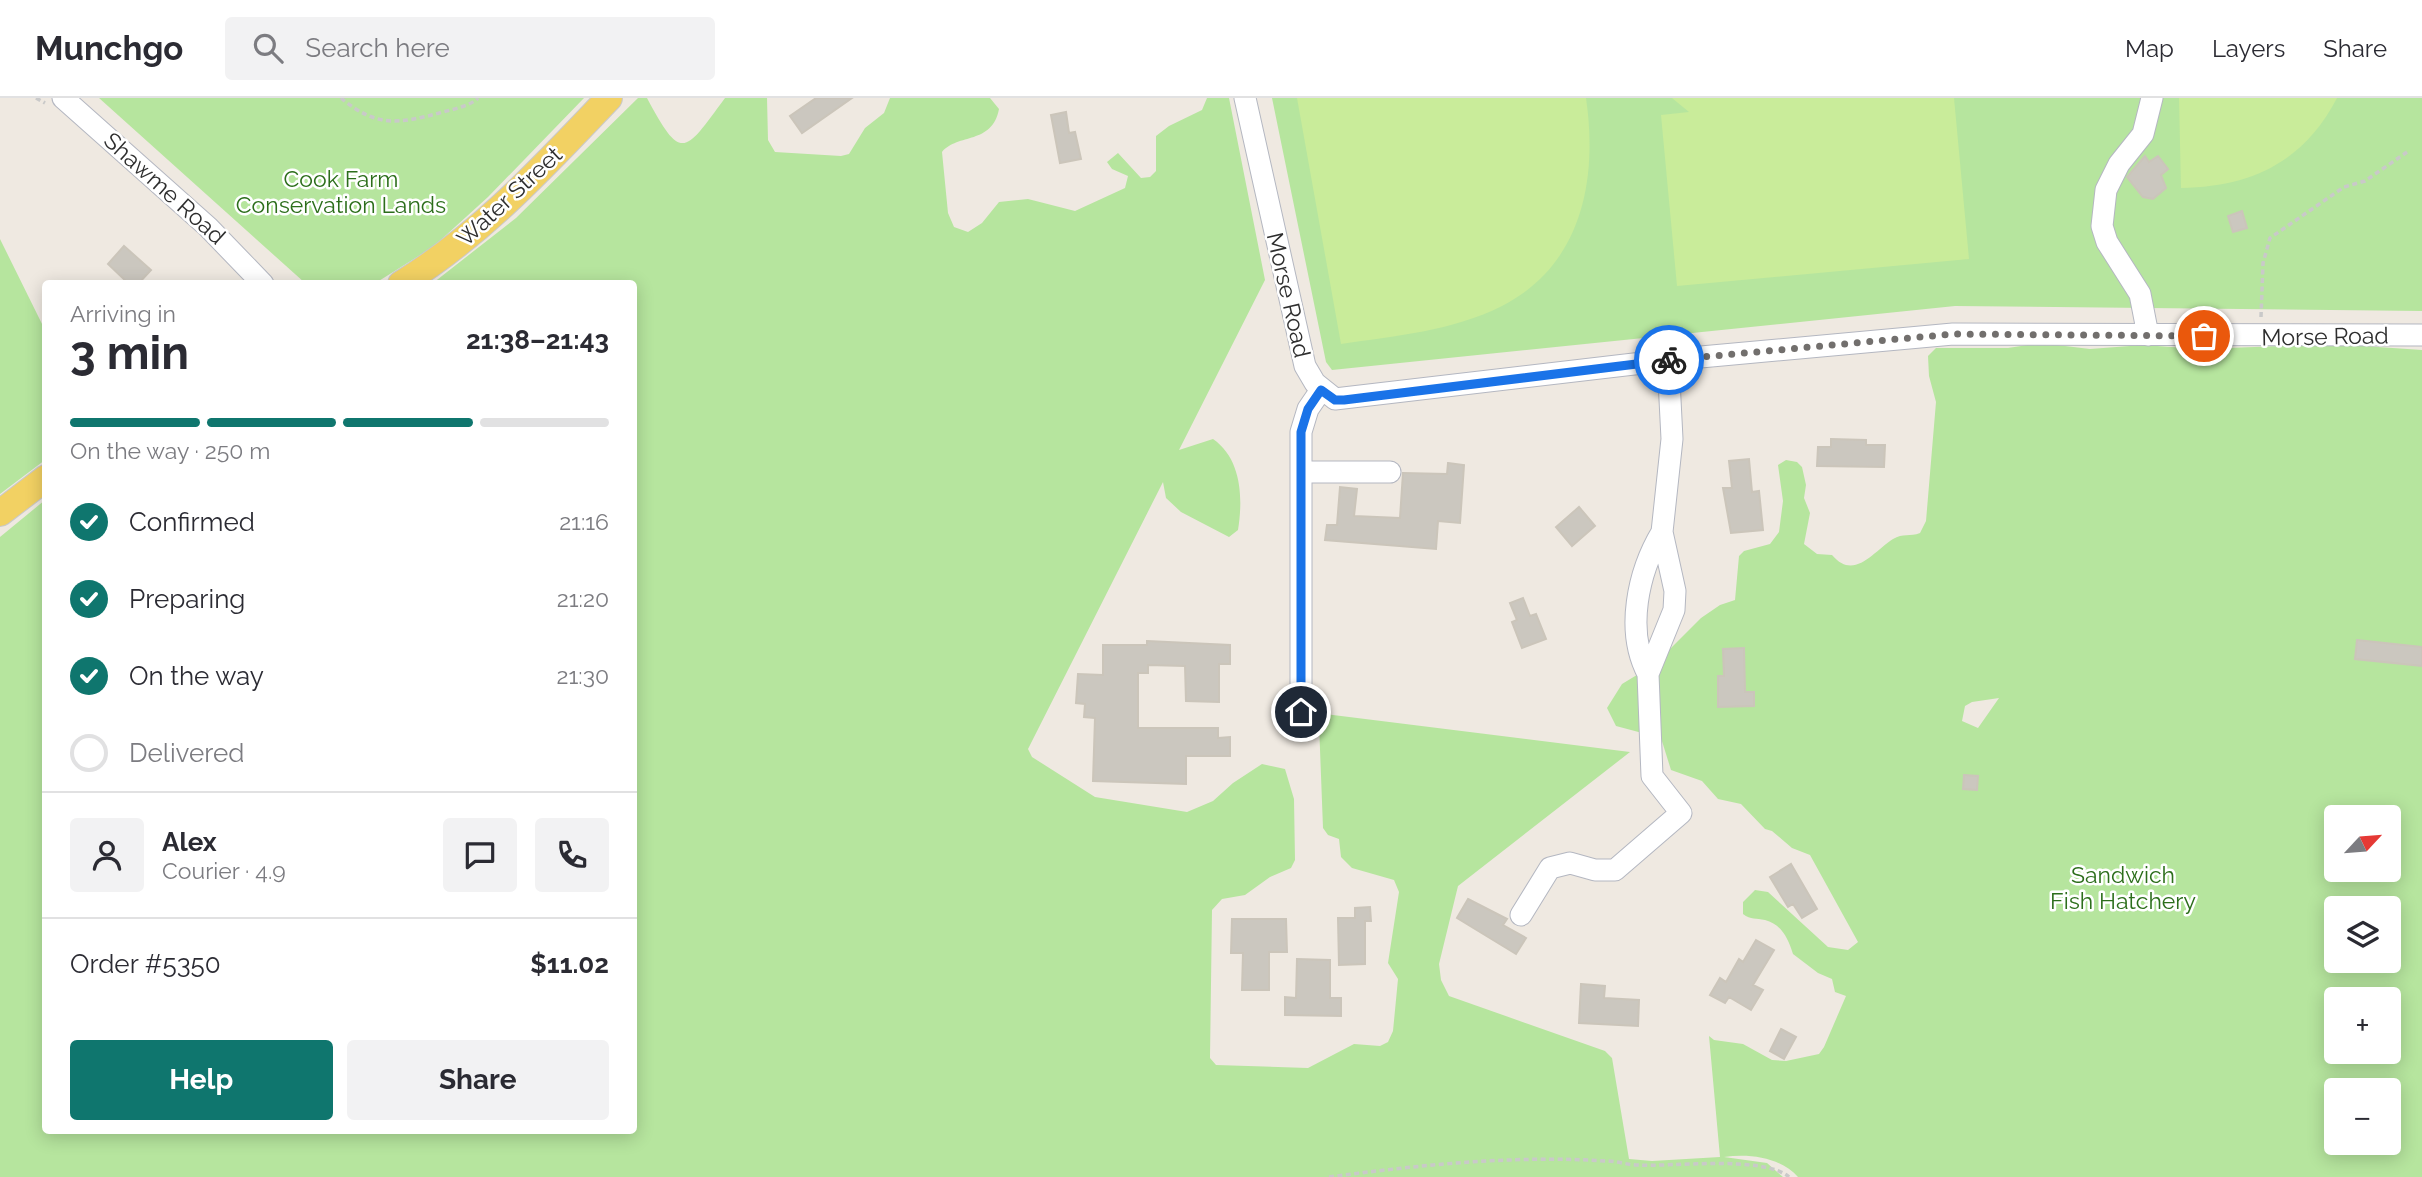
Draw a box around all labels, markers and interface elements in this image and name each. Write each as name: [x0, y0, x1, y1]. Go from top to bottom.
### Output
search box: [225, 17, 715, 80]
text: Munchgo: [35, 29, 183, 68]
icon: search: [249, 29, 287, 67]
text: Search here: [305, 33, 450, 63]
text: Map: [2125, 34, 2174, 63]
text: Layers: [2212, 34, 2285, 63]
text: Share: [2323, 34, 2387, 63]
street label: Shawme Road: [99, 126, 231, 250]
street label: Water Street: [451, 140, 567, 251]
park label: Cook Farm Conservation Lands: [236, 165, 446, 218]
street label: Morse Road: [1262, 230, 1316, 360]
text: Arriving in: [70, 300, 176, 327]
pin: [2174, 306, 2234, 366]
icon: bag: [2185, 317, 2223, 355]
street label: Morse Road: [2261, 321, 2389, 351]
text: 21:38–21:43: [466, 325, 609, 355]
courier: [1634, 325, 1704, 395]
text: 3 min: [70, 326, 189, 380]
icon: bike: [1650, 341, 1688, 379]
text: On the way · 250 m: [70, 437, 270, 464]
icon: check: [70, 503, 108, 541]
text: Confirmed: [129, 507, 255, 537]
text: 21:16: [559, 508, 609, 535]
icon: check: [70, 580, 108, 618]
text: Preparing: [129, 584, 245, 614]
text: 21:20: [557, 585, 609, 612]
icon: check: [70, 657, 108, 695]
text: On the way: [129, 661, 264, 691]
text: 21:30: [556, 662, 609, 689]
pin: [1271, 682, 1331, 742]
icon: home: [1282, 693, 1320, 731]
text: Delivered: [129, 738, 244, 768]
north arrow: [2324, 805, 2401, 882]
map controls: [2324, 805, 2401, 1155]
button: person: [70, 818, 144, 892]
button: chat: [443, 818, 517, 892]
button: phone: [535, 818, 609, 892]
text: Alex: [162, 827, 217, 857]
text: Courier · 4.9: [162, 857, 286, 884]
park label: Sandwich Fish Hatchery: [2050, 861, 2196, 914]
button: layers: [2324, 896, 2401, 973]
text: Order #5350: [70, 949, 221, 979]
text: $11.02: [530, 949, 609, 979]
button: +: [2324, 987, 2401, 1064]
button: Help: [70, 1040, 333, 1120]
button: Share: [347, 1040, 609, 1120]
button: −: [2324, 1078, 2401, 1155]

